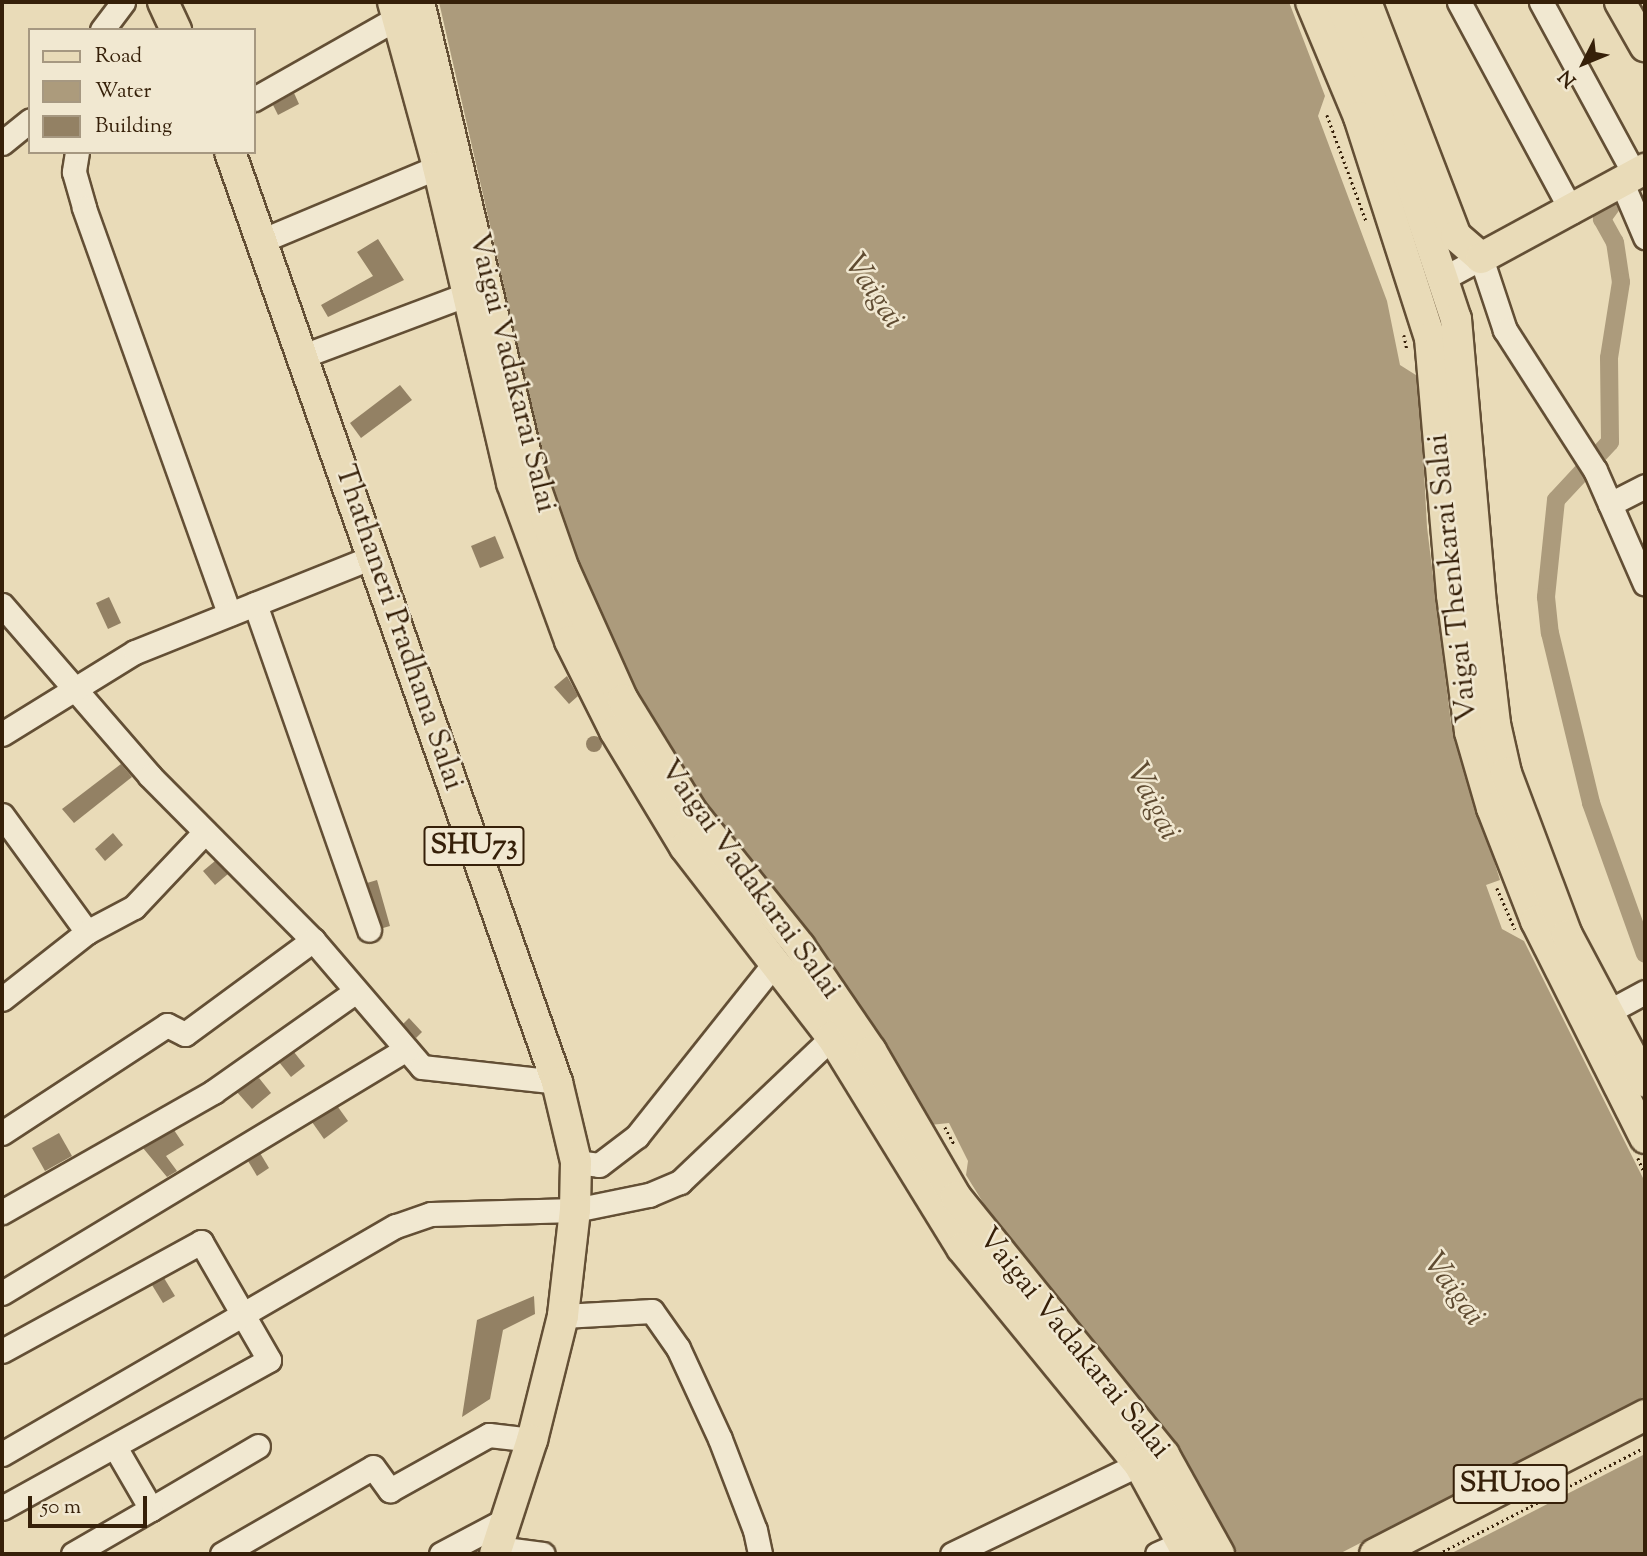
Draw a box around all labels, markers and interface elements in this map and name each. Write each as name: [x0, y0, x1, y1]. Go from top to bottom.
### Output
legend: [28, 28, 256, 154]
north arrow: [1549, 28, 1619, 98]
text: Road: [95, 42, 142, 72]
text: N: [1553, 63, 1583, 92]
text: Water: [95, 77, 151, 107]
text: Building: [95, 112, 172, 142]
street label: Vaigai Vadakarai Salai: [459, 229, 563, 517]
water label: Vaigai: [834, 247, 912, 337]
street label: Vaigai Thenkarai Salai: [1421, 432, 1487, 724]
street label: Thathaneri Pradhana Salai: [325, 461, 471, 795]
street label: Vaigai Vadakarai Salai: [650, 753, 848, 1007]
water label: Vaigai: [1116, 757, 1188, 847]
road number: SHU73: [423, 822, 525, 870]
street label: Vaigai Vadakarai Salai: [969, 1221, 1177, 1467]
water label: Vaigai: [1413, 1246, 1493, 1334]
road number: SHU100: [1452, 1460, 1568, 1508]
scale bar: [32, 1482, 150, 1526]
text: 50 m: [41, 1493, 81, 1523]

